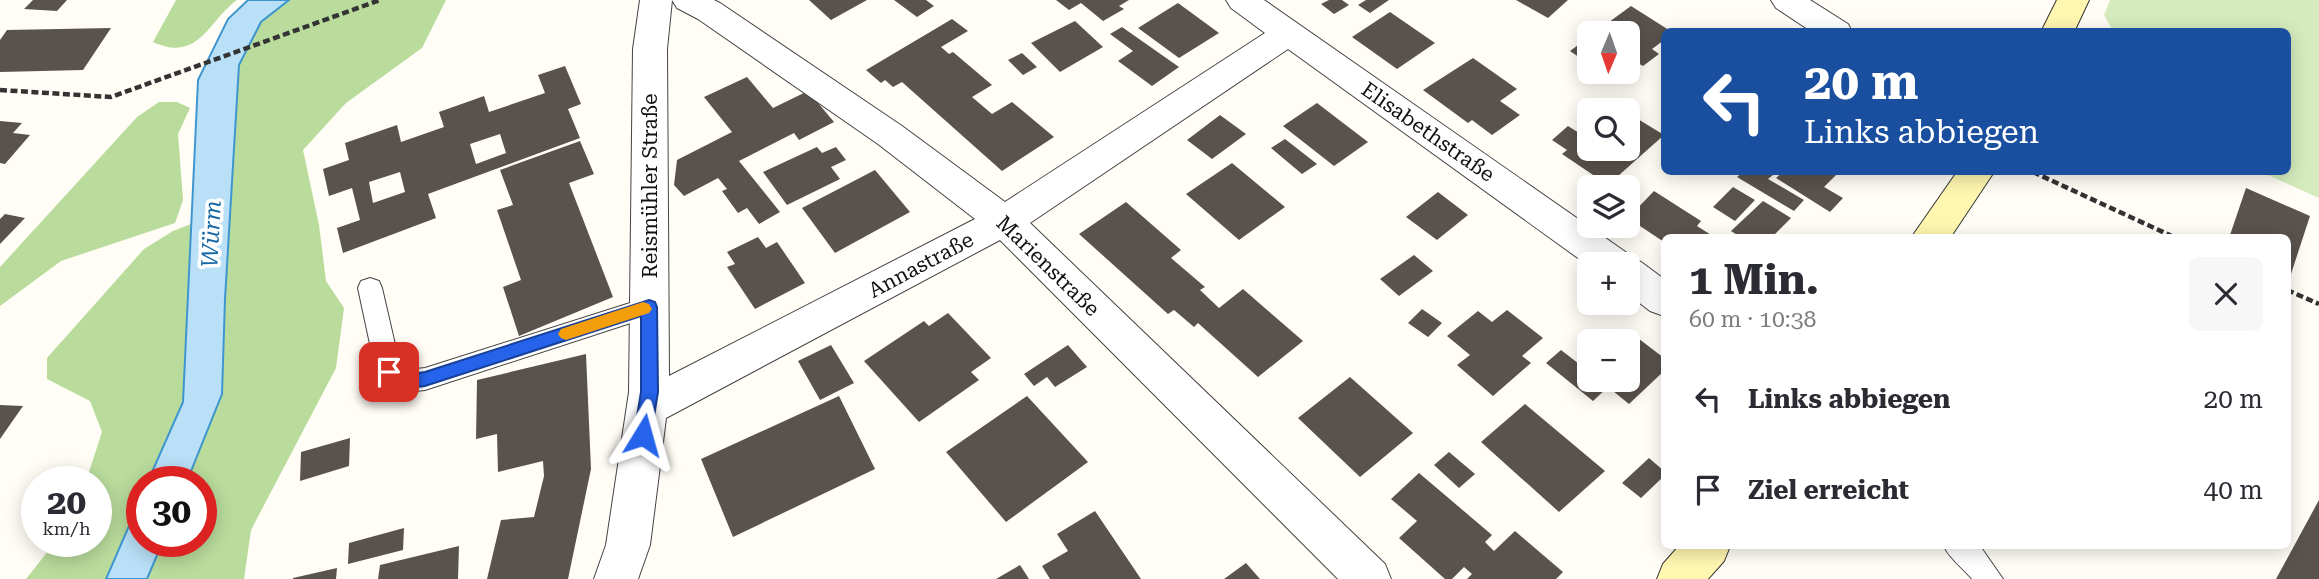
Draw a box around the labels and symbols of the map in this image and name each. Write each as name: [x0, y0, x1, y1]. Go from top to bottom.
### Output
north arrow: [1577, 21, 1640, 84]
street label: Elisabethstraße: [1357, 77, 1499, 187]
street label: Reismühler Straße: [638, 93, 662, 279]
water label: Würm: [196, 200, 227, 268]
street label: Marienstraße: [992, 211, 1104, 321]
street label: Annastraße: [864, 227, 978, 303]
pin: [359, 342, 419, 402]
position arrow: [606, 398, 680, 472]
speed limit sign: 30: [126, 466, 217, 557]

